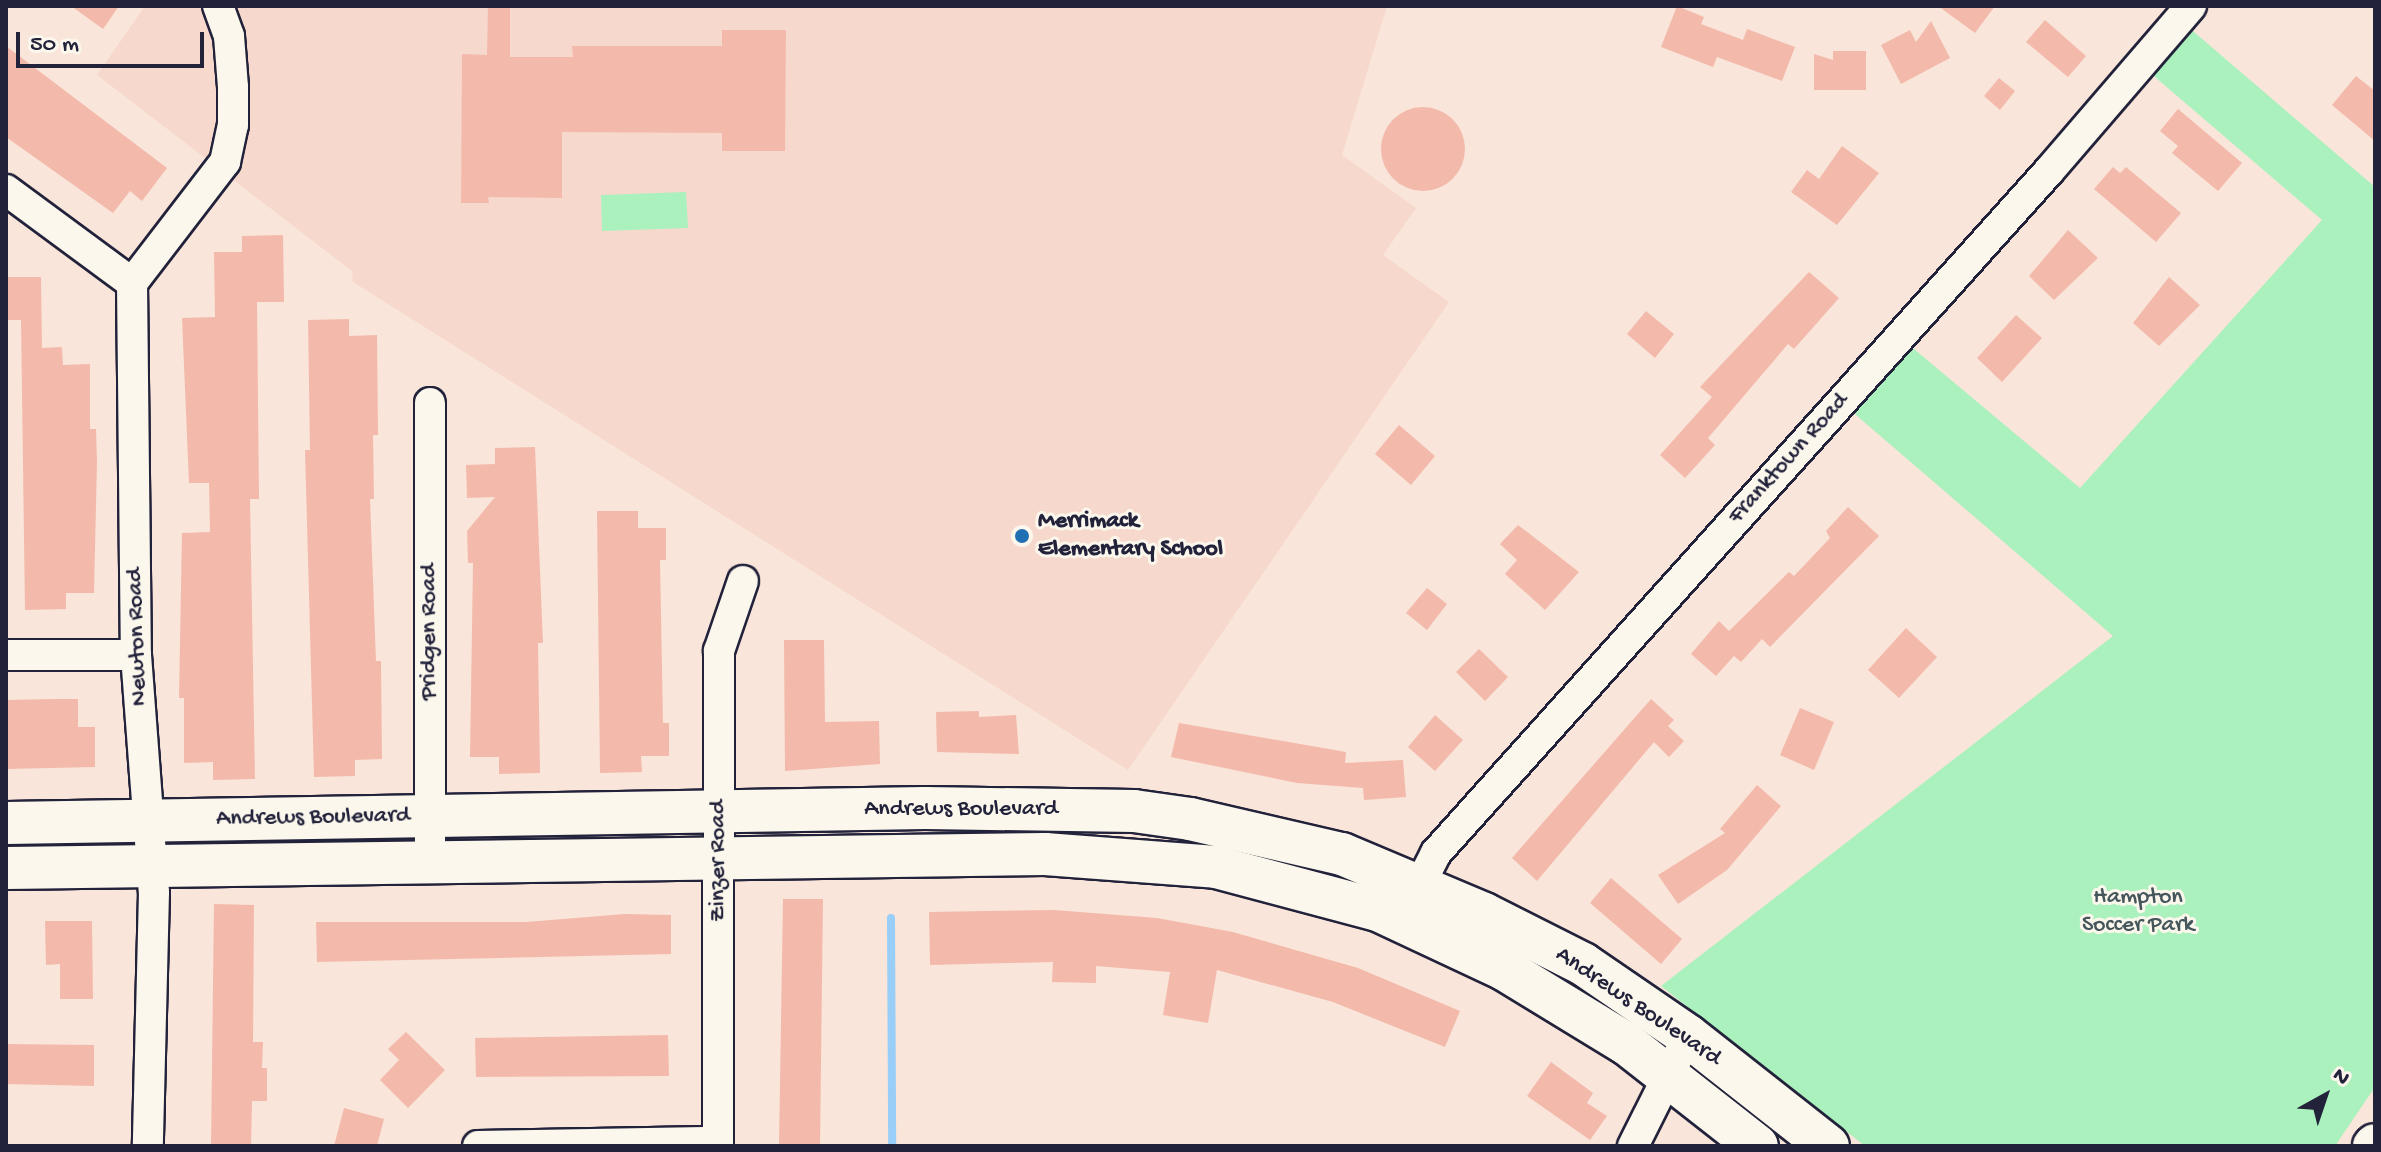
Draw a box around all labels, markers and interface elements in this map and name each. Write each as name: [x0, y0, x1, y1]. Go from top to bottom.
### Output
scale bar: [20, 16, 208, 66]
text: 50 m: [30, 31, 79, 60]
street label: Franktown Road: [1723, 387, 1855, 531]
place label: Merrimack Elementary School: [1038, 508, 1223, 564]
marker: Merrimack Elementary School: [1013, 527, 1031, 545]
street label: Pridgen Road: [416, 564, 444, 700]
street label: Newton Road: [121, 567, 155, 707]
street label: Andrews Boulevard: [864, 796, 1058, 824]
street label: Zinzer Road: [705, 800, 733, 922]
street label: Andrews Boulevard: [216, 802, 410, 834]
park label: Hampton Soccer Park: [2082, 884, 2194, 940]
street label: Andrews Boulevard: [1550, 941, 1726, 1073]
north arrow: [2285, 1056, 2365, 1136]
text: N: [2327, 1063, 2354, 1092]

